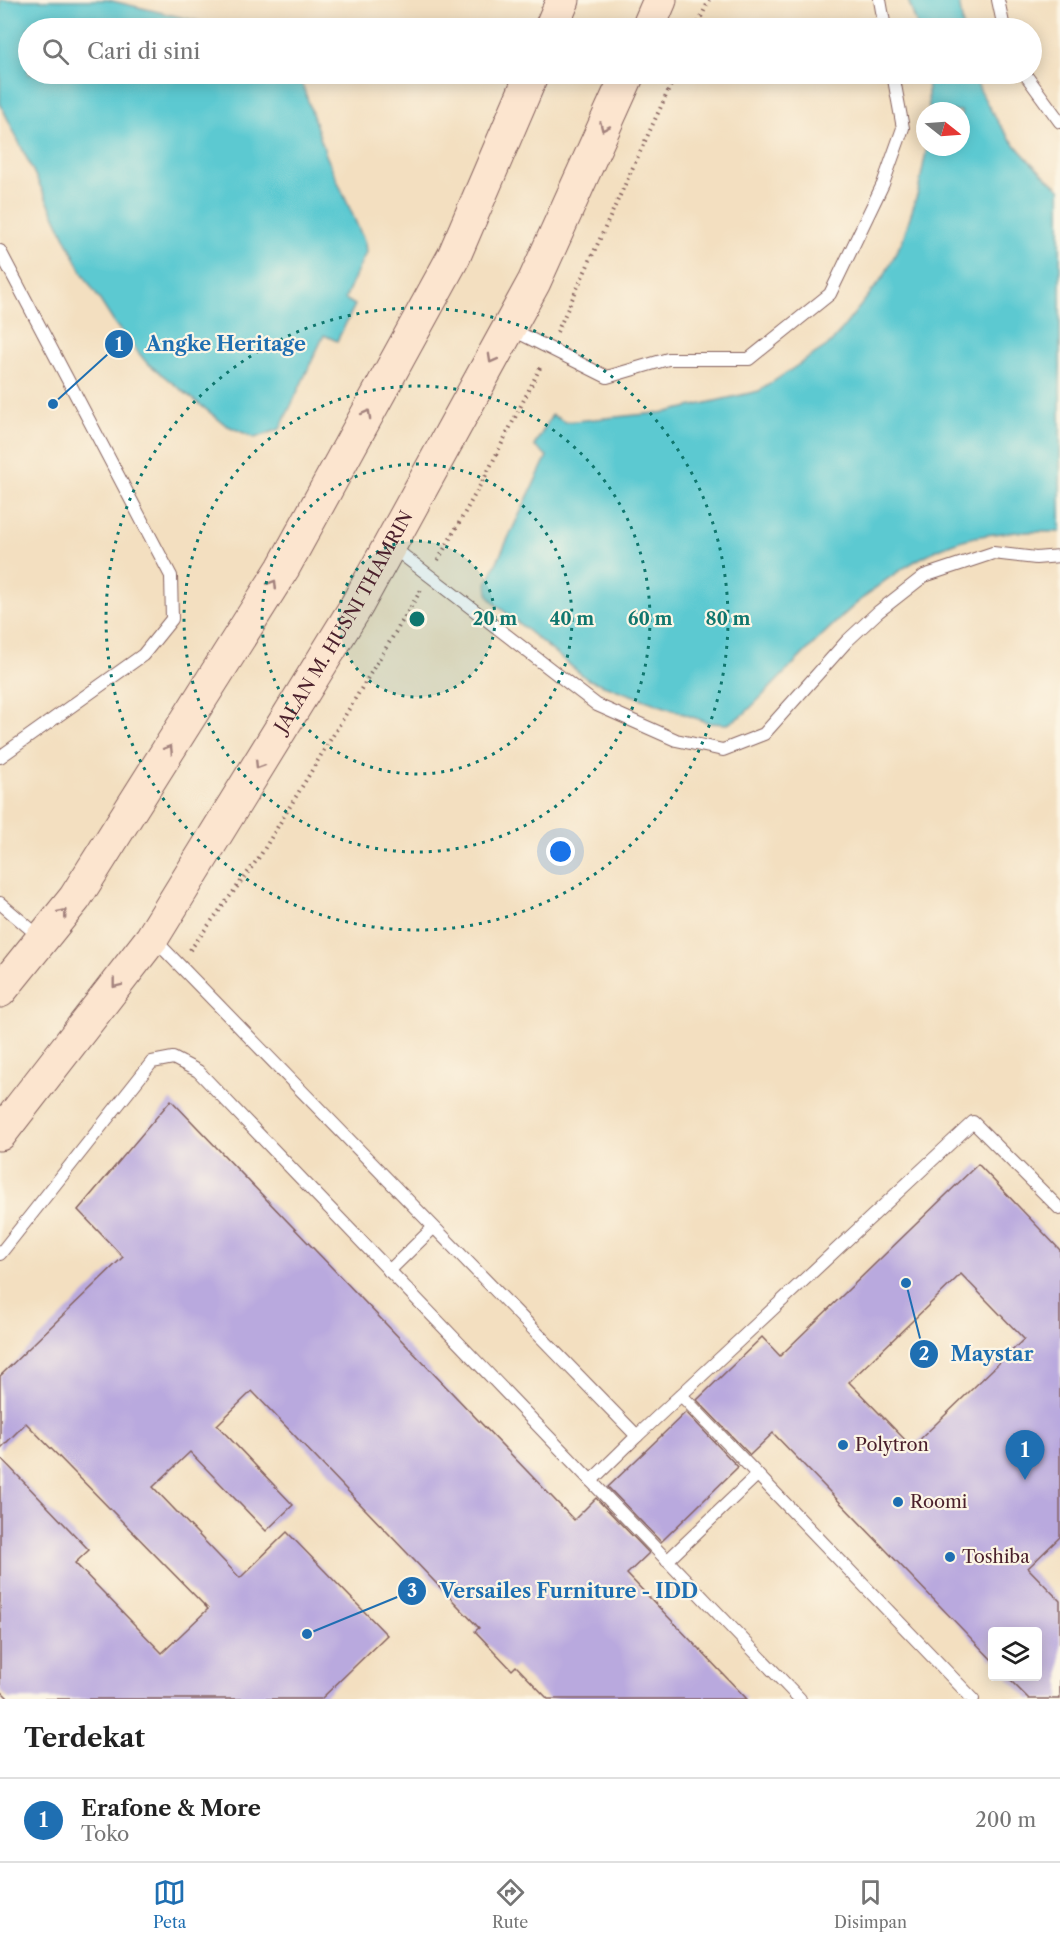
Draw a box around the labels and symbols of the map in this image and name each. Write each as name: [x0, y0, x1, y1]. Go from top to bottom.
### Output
north arrow: [916, 102, 970, 156]
one-way arrow: [599, 120, 611, 131]
callout: Angke Heritage: [104, 325, 318, 363]
text: Angke Heritage: [145, 332, 306, 356]
text: 1: [115, 334, 123, 356]
one-way arrow: [488, 353, 499, 363]
one-way arrow: [360, 409, 371, 420]
street label: JALAN M. HUSNI THAMRIN: [269, 507, 418, 739]
one-way arrow: [265, 580, 277, 590]
text: 20 m: [473, 608, 517, 630]
text: 40 m: [550, 608, 594, 630]
text: 60 m: [628, 608, 672, 630]
text: 80 m: [705, 608, 751, 630]
centre of rings: [407, 609, 427, 629]
one-way arrow: [161, 745, 173, 755]
one-way arrow: [254, 759, 266, 769]
your location: [546, 837, 575, 866]
one-way arrow: [55, 908, 66, 919]
one-way arrow: [113, 977, 124, 988]
callout: Maystar: [909, 1335, 1046, 1373]
text: Maystar: [951, 1342, 1034, 1366]
text: 2: [919, 1343, 929, 1365]
pin: 1: [1006, 1430, 1044, 1480]
place label: Polytron: [855, 1434, 929, 1456]
marker: Polytron: [836, 1438, 850, 1452]
place label: Roomi: [910, 1491, 968, 1513]
marker: Roomi: [891, 1495, 905, 1509]
place label: Toshiba: [962, 1546, 1030, 1568]
marker: Toshiba: [943, 1550, 957, 1564]
callout: Versailes Furniture - IDD: [397, 1572, 710, 1610]
text: Versailes Furniture - IDD: [439, 1579, 698, 1603]
text: 3: [407, 1580, 417, 1602]

